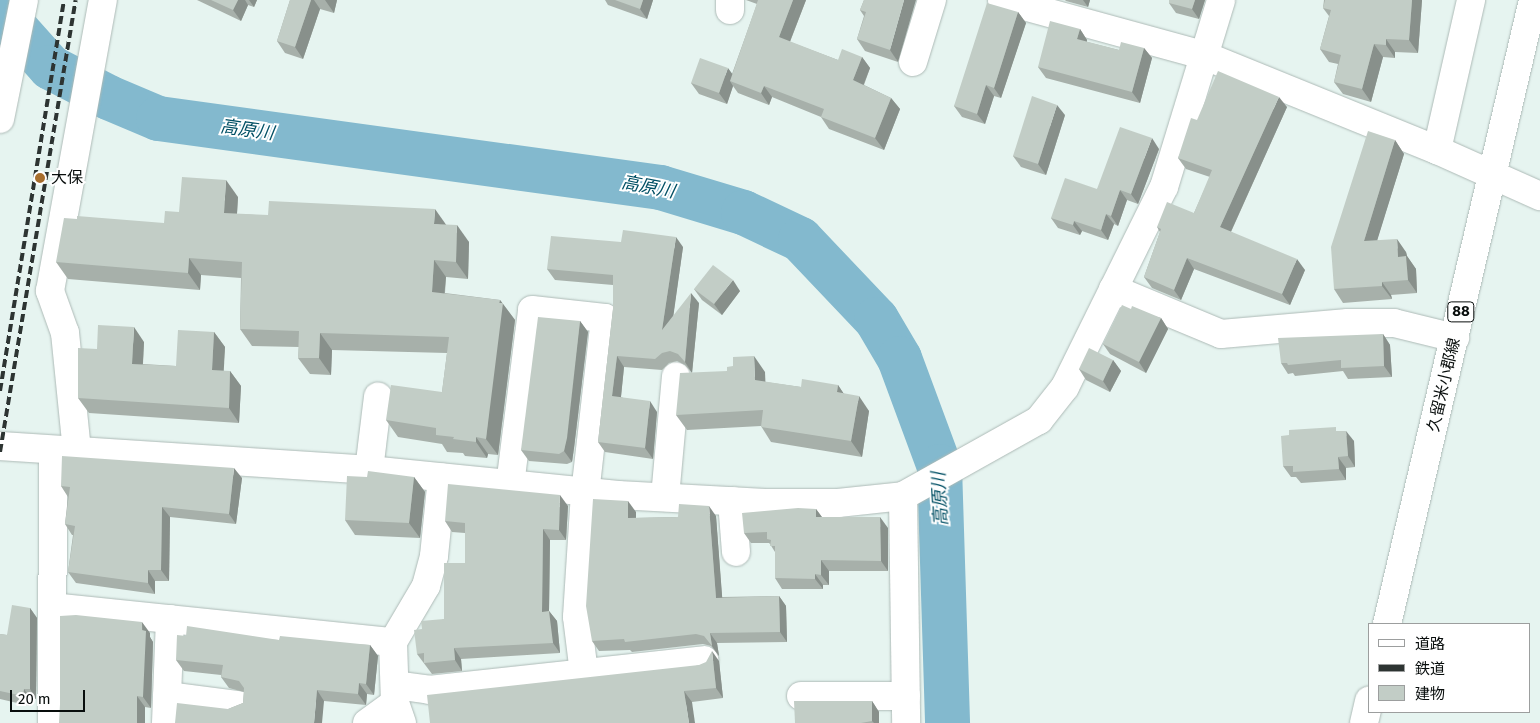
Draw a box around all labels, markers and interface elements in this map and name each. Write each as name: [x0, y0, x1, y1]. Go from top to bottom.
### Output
water label: 高原川: [219, 116, 275, 144]
place label: 大保: [51, 168, 83, 188]
marker: 大保: [33, 171, 47, 185]
water label: 高原川: [619, 171, 677, 203]
road number: 88: [1447, 300, 1475, 324]
street label: 久留米小郡線: [1424, 336, 1464, 434]
water label: 高原川: [928, 471, 952, 527]
legend: [1368, 623, 1530, 713]
text: 道路: [1415, 635, 1445, 653]
text: 鉄道: [1415, 660, 1445, 678]
scale bar: [12, 680, 88, 712]
text: 建物: [1415, 685, 1445, 703]
text: 20 m: [18, 690, 51, 708]

